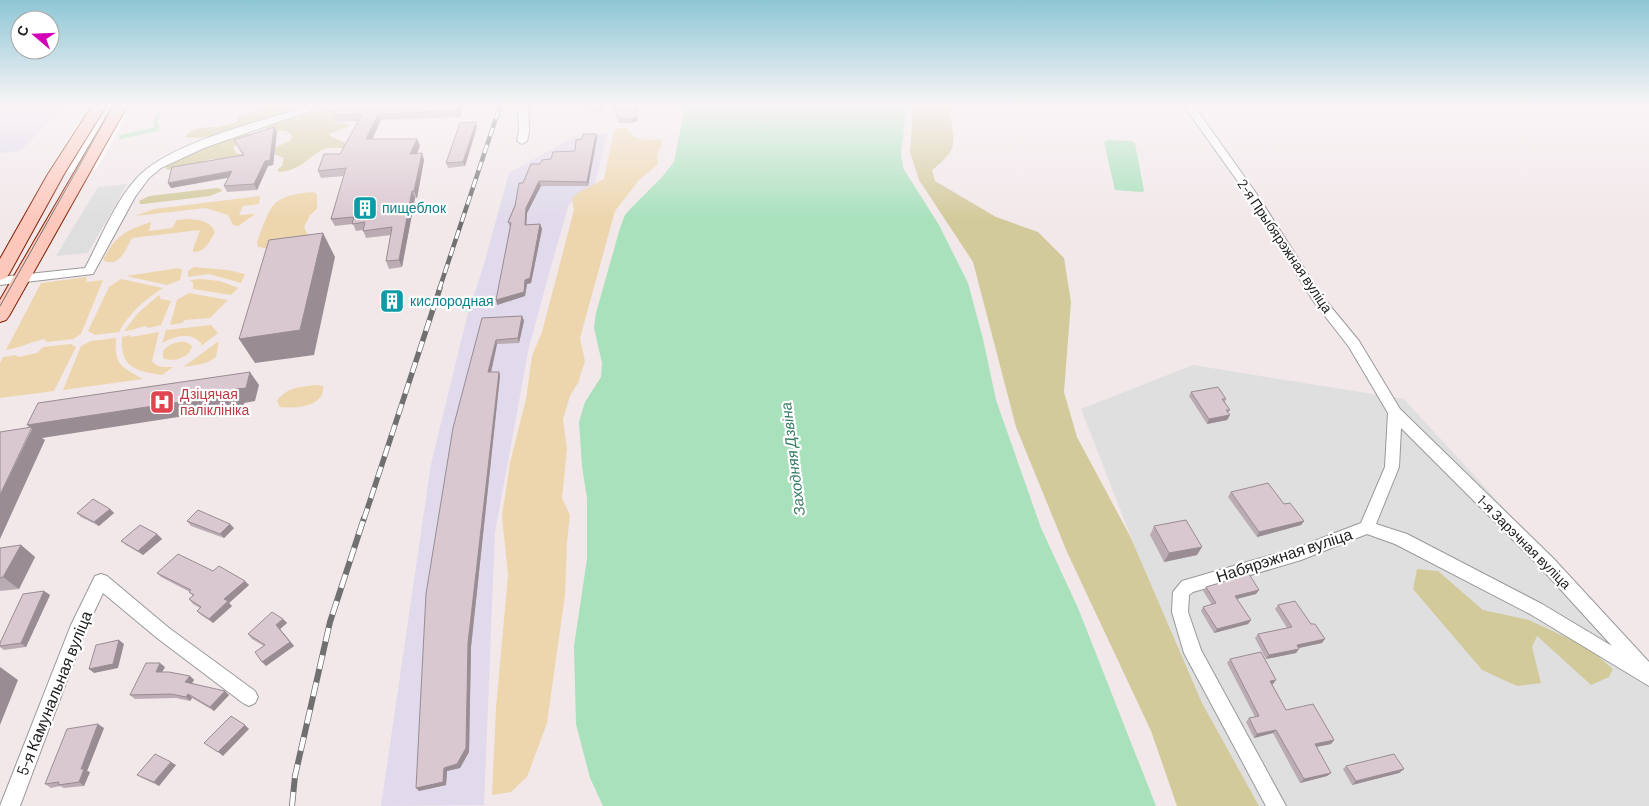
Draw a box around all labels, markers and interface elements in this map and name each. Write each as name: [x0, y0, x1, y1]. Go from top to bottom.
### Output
north arrow: [10, 10, 60, 60]
text: С: [13, 23, 32, 38]
street label: 2-я Прыбярэжная вуліца: [1234, 176, 1337, 316]
building icon: пищеблок: [352, 195, 378, 221]
place label: пищеблок: [382, 199, 447, 216]
building icon: кислородная: [379, 288, 405, 314]
place label: кислородная: [410, 292, 494, 309]
place label: Дзіцячая паліклініка: [180, 385, 249, 418]
hospital icon: Дзіцячая паліклініка: [149, 389, 175, 415]
water label: Заходняя Дзвіна: [776, 401, 808, 517]
street label: 1-я Зарэчная вуліца: [1474, 491, 1575, 592]
street label: Набярэжная вуліца: [1213, 524, 1354, 586]
street label: 5-я Камунальная вуліца: [12, 608, 95, 778]

